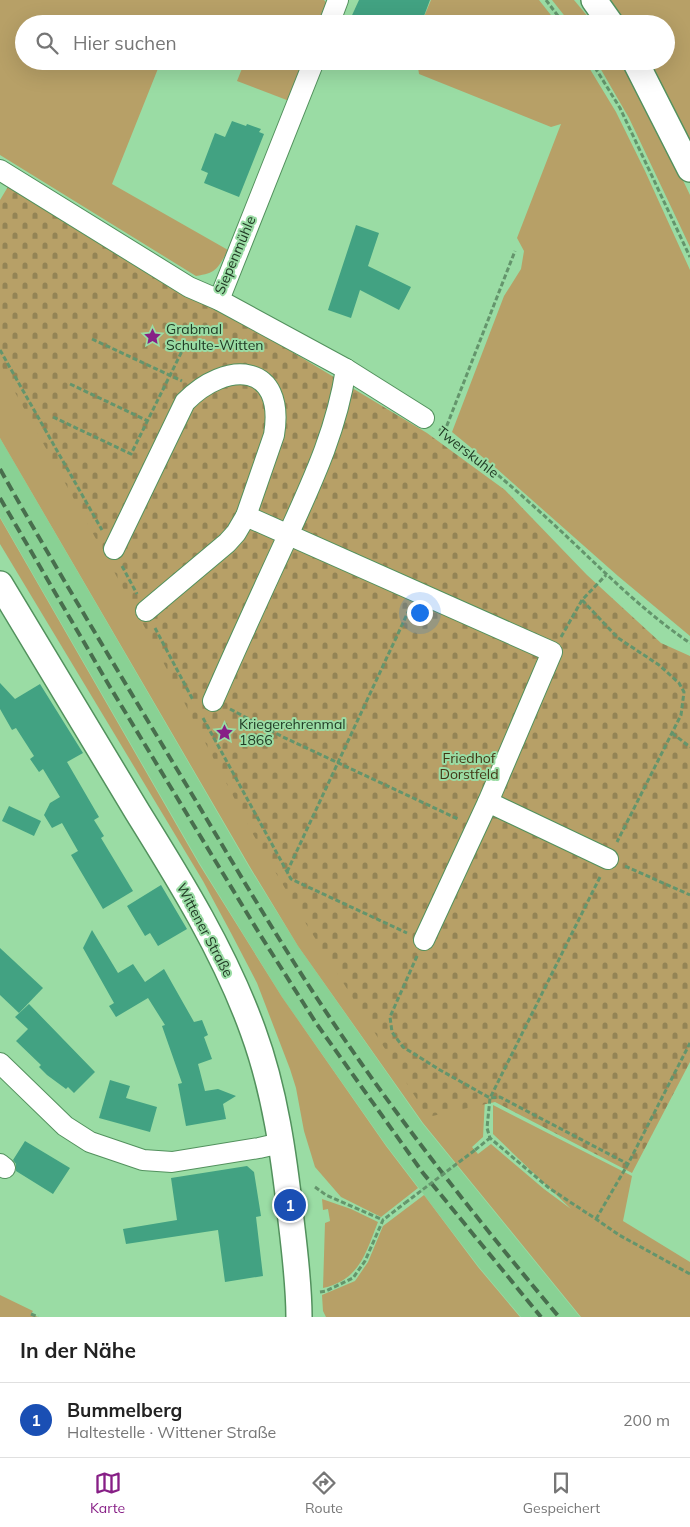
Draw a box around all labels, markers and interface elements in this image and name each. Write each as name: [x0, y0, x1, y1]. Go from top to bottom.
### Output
search box: [15, 15, 675, 70]
icon: search: [33, 29, 61, 57]
text: Hier suchen: [73, 31, 177, 55]
street label: Siepenmühle: [210, 213, 260, 297]
place label: Grabmal Schulte-Witten: [166, 320, 263, 354]
place icon: Grabmal Schulte-Witten: [142, 327, 162, 347]
street label: Twerskuhle: [433, 422, 503, 482]
your location: [407, 600, 433, 626]
place label: Kriegerehrenmal 1866: [239, 715, 346, 749]
place icon: Kriegerehrenmal 1866: [215, 722, 235, 742]
park label: Friedhof Dorstfeld: [439, 749, 499, 783]
street label: Wittener Straße: [173, 880, 237, 980]
pin: 1: [274, 1186, 306, 1224]
text: In der Nähe: [20, 1337, 136, 1363]
text: Bummelberg: [67, 1398, 182, 1422]
text: 1: [31, 1410, 41, 1430]
text: 200 m: [623, 1410, 670, 1430]
text: Haltestelle · Wittener Straße: [67, 1422, 276, 1442]
tab: Karte: [90, 1469, 125, 1517]
tab: Route: [305, 1469, 343, 1517]
tab: Gespeichert: [523, 1469, 600, 1517]

